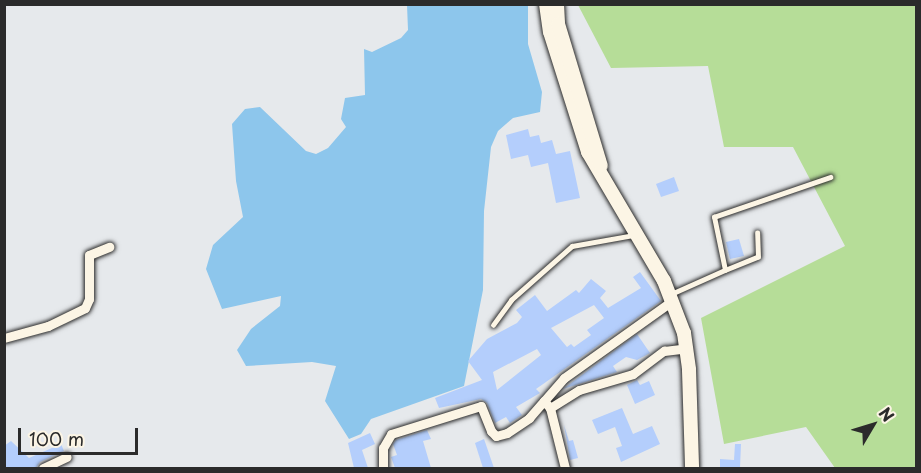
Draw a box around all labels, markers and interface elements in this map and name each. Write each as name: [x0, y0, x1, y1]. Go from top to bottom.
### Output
north arrow: [843, 395, 903, 455]
text: N: [874, 402, 901, 426]
scale bar: [21, 416, 141, 454]
text: 100 m: [29, 425, 84, 452]

